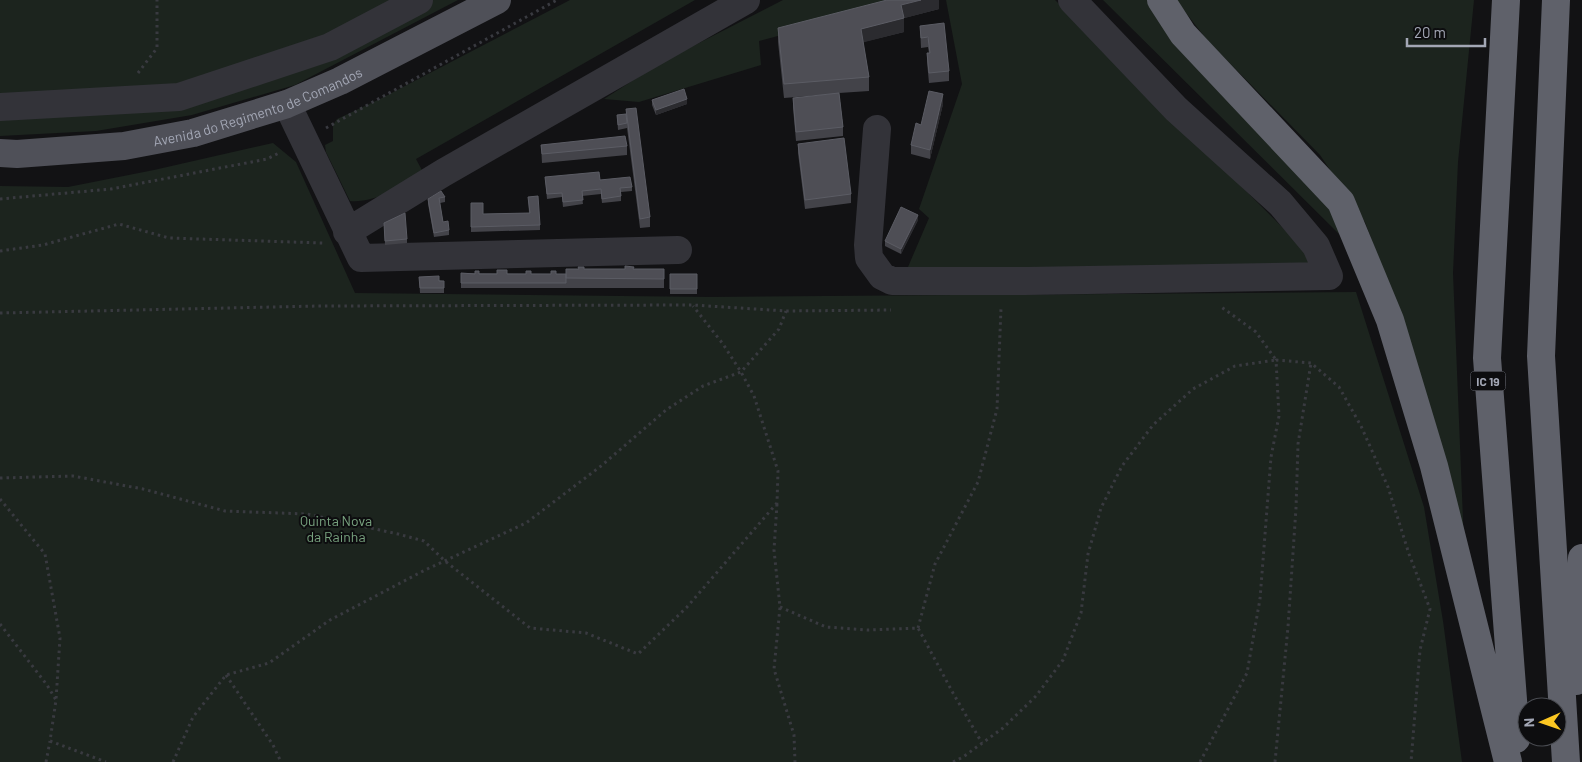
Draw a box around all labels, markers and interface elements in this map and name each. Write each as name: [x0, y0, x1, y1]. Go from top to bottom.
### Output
scale bar: [1407, 15, 1484, 47]
text: 20 m: [1414, 23, 1446, 41]
street label: Avenida do Regimento de Comandos: [152, 63, 365, 149]
road number: IC 19: [1470, 372, 1506, 391]
park label: Quinta Nova da Rainha: [300, 512, 372, 545]
north arrow: [1517, 697, 1567, 747]
text: N: [1520, 718, 1537, 727]

